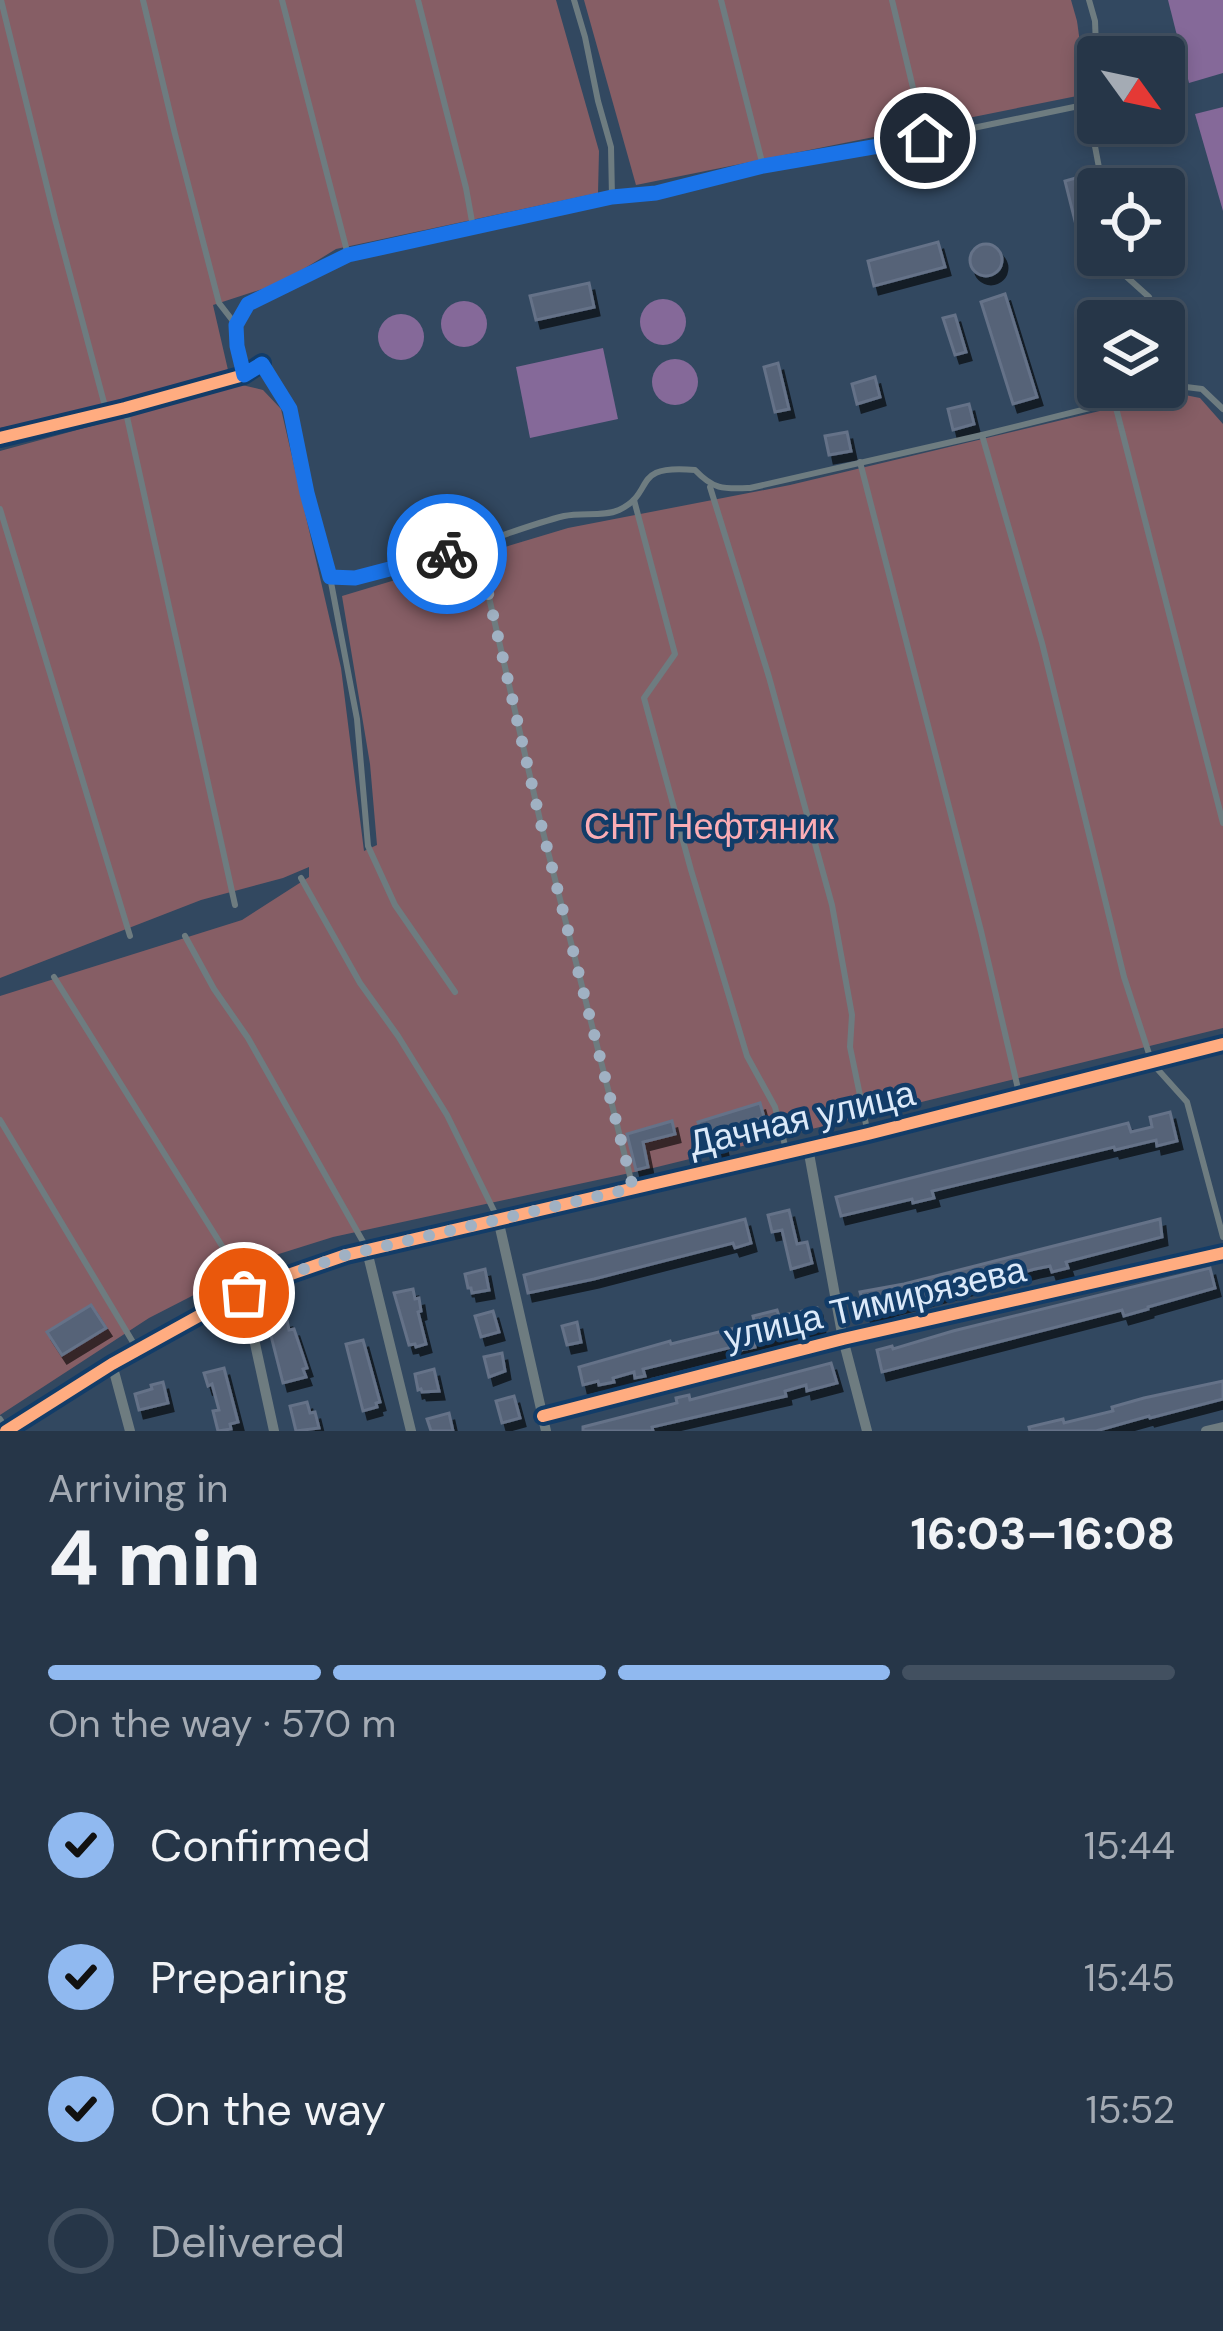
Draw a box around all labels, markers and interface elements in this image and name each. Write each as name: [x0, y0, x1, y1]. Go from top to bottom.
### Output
north arrow: [1077, 36, 1185, 144]
map controls: [1077, 36, 1185, 408]
pin: [874, 87, 976, 189]
icon: home: [892, 105, 958, 171]
button: locate: [1077, 168, 1185, 276]
button: layers: [1077, 300, 1185, 408]
courier: [387, 494, 507, 614]
icon: bike: [414, 521, 480, 587]
park label: СНТ Нефтяник: [584, 803, 834, 850]
street label: Дачная улица: [685, 1069, 920, 1167]
pin: [193, 1242, 295, 1344]
street label: улица Тимирязева: [720, 1245, 1031, 1361]
icon: bag: [211, 1260, 277, 1326]
text: Arriving in: [48, 1463, 228, 1514]
text: 16:03–16:08: [910, 1504, 1175, 1563]
text: 4 min: [48, 1508, 261, 1609]
text: On the way · 570 m: [48, 1698, 396, 1749]
icon: check: [48, 1812, 114, 1878]
text: Confirmed: [150, 1816, 371, 1875]
text: 15:44: [1084, 1820, 1175, 1871]
icon: check: [48, 1944, 114, 2010]
text: Preparing: [150, 1948, 349, 2007]
text: 15:45: [1084, 1952, 1175, 2003]
icon: check: [48, 2076, 114, 2142]
text: On the way: [150, 2080, 386, 2139]
text: 15:52: [1086, 2084, 1175, 2135]
text: Delivered: [150, 2212, 345, 2271]

